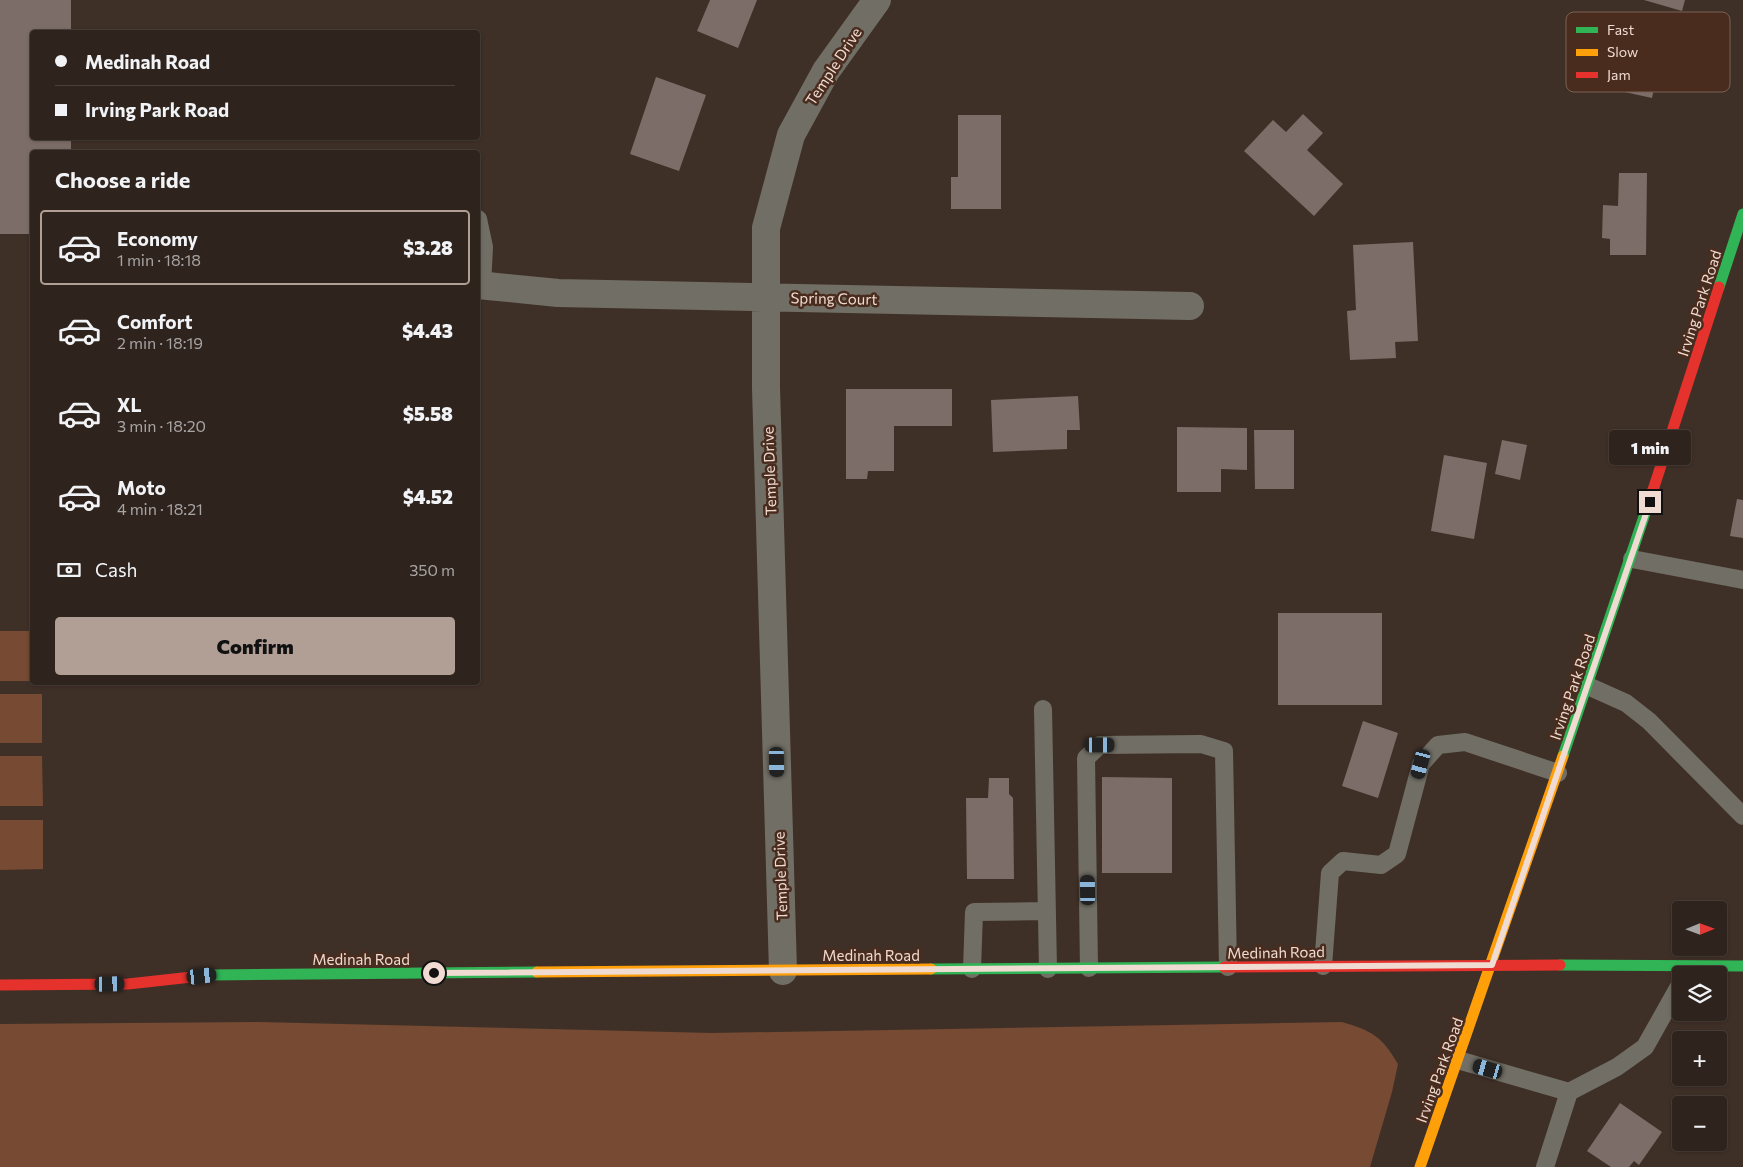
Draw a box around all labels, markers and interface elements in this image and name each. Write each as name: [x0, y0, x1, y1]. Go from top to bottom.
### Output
legend: [1566, 12, 1730, 92]
text: Fast: [1607, 21, 1634, 38]
street label: Temple Drive: [801, 24, 865, 108]
text: Slow: [1607, 43, 1638, 60]
text: Medinah Road: [85, 50, 210, 73]
text: Jam: [1607, 66, 1631, 83]
text: Irving Park Road: [85, 98, 229, 121]
text: Choose a ride: [55, 166, 190, 193]
icon: car: [57, 225, 102, 270]
text: Economy: [117, 227, 198, 250]
text: $3.28: [403, 236, 453, 259]
street label: Irving Park Road: [1673, 248, 1725, 358]
text: 1 min · 18:18: [117, 250, 201, 269]
street label: Spring Court: [790, 288, 878, 308]
icon: car: [57, 308, 102, 353]
text: Comfort: [117, 310, 193, 333]
text: $4.43: [402, 319, 453, 342]
text: 2 min · 18:19: [117, 333, 203, 352]
icon: car: [57, 391, 102, 436]
text: XL: [117, 393, 142, 416]
text: $5.58: [403, 402, 453, 425]
text: 3 min · 18:20: [117, 416, 206, 435]
street label: Temple Drive: [758, 426, 780, 516]
callout: 1 min: [1609, 430, 1691, 464]
text: 1 min: [1631, 438, 1669, 457]
icon: car: [57, 474, 102, 519]
text: Moto: [117, 476, 166, 499]
text: $4.52: [403, 485, 453, 508]
route end: [1639, 491, 1661, 513]
text: 4 min · 18:21: [117, 499, 203, 518]
icon: cash: [55, 556, 83, 584]
text: Cash: [95, 558, 137, 581]
text: 350 m: [409, 560, 455, 579]
button: Confirm: [55, 617, 455, 675]
street label: Irving Park Road: [1545, 632, 1599, 742]
car: [1085, 738, 1115, 753]
car: [769, 747, 784, 777]
car: [1409, 748, 1432, 780]
street label: Temple Drive: [769, 831, 791, 921]
car: [1080, 875, 1095, 905]
north arrow: [1672, 901, 1728, 956]
map controls: [1672, 901, 1727, 1151]
street label: Medinah Road: [1227, 942, 1325, 962]
street label: Medinah Road: [822, 946, 920, 964]
street label: Medinah Road: [312, 950, 410, 968]
route start: [423, 962, 445, 984]
button: layers: [1672, 966, 1727, 1021]
car: [186, 967, 217, 985]
car: [94, 976, 125, 992]
street label: Irving Park Road: [1412, 1015, 1466, 1125]
button: +: [1672, 1031, 1727, 1086]
car: [1471, 1058, 1504, 1080]
button: −: [1672, 1096, 1727, 1151]

